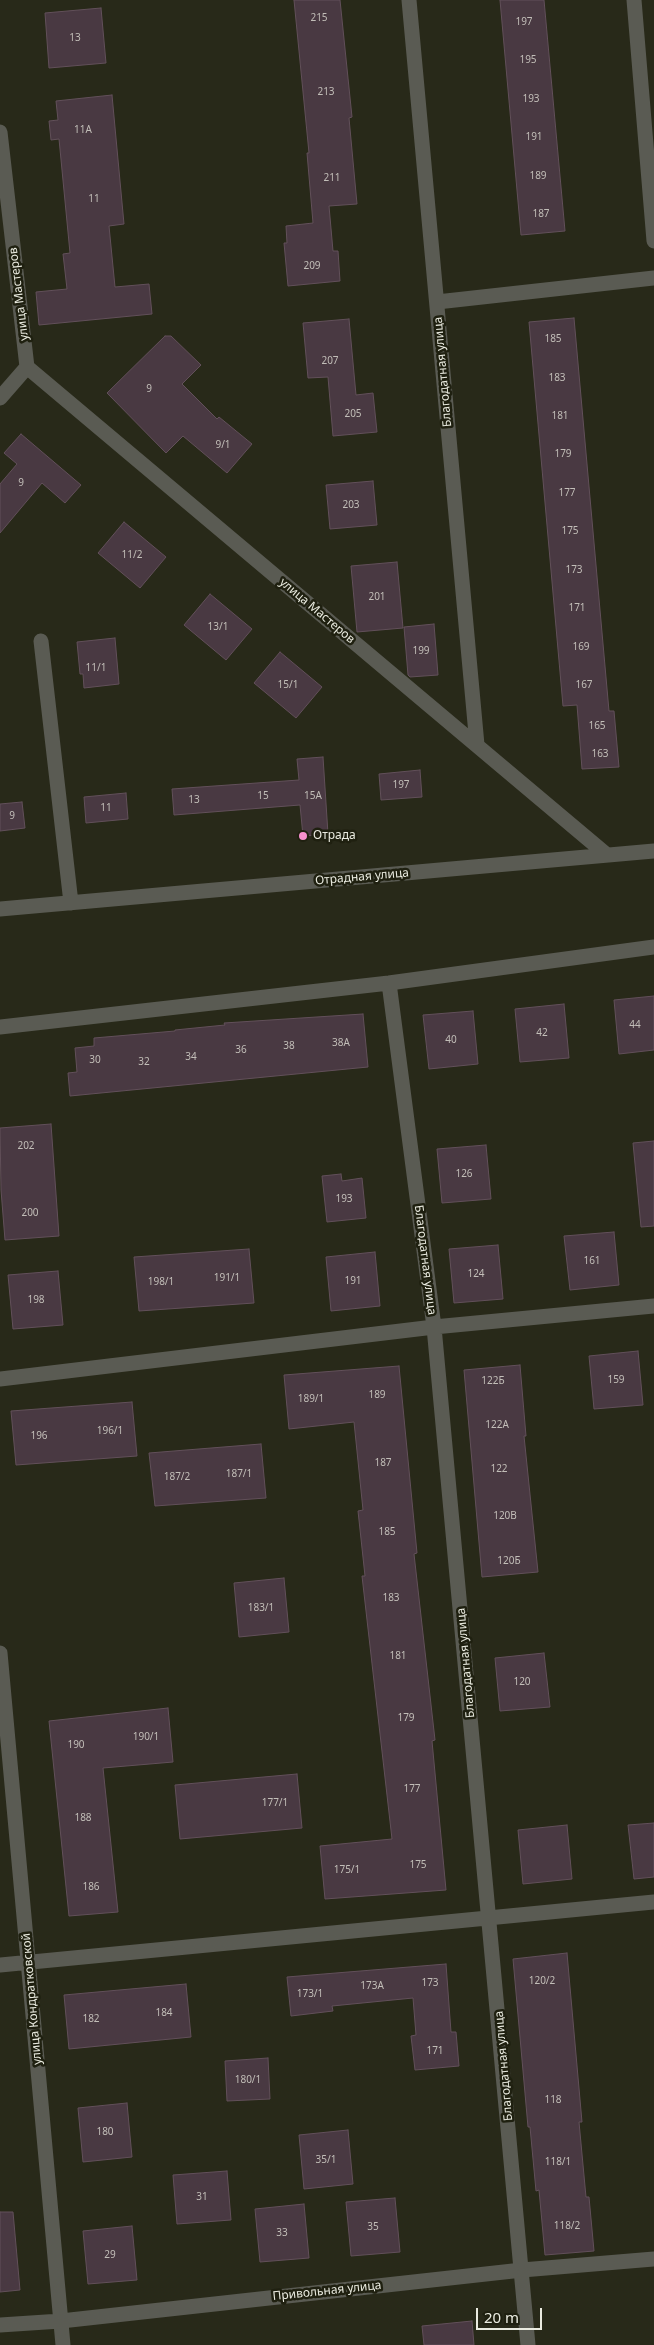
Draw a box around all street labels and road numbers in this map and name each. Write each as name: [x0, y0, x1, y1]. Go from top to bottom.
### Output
street label: улица Мастеров: [6, 247, 32, 341]
street label: Благодатная улица: [431, 316, 455, 428]
street label: улица Мастеров: [276, 575, 358, 647]
street label: Отрадная улица: [315, 866, 409, 888]
street label: Благодатная улица: [411, 1204, 439, 1316]
street label: Благодатная улица: [454, 1607, 478, 1719]
street label: улица Кондратковской: [19, 1932, 45, 2066]
street label: Благодатная улица: [492, 2010, 516, 2122]
street label: Привольная улица: [272, 2278, 382, 2304]

